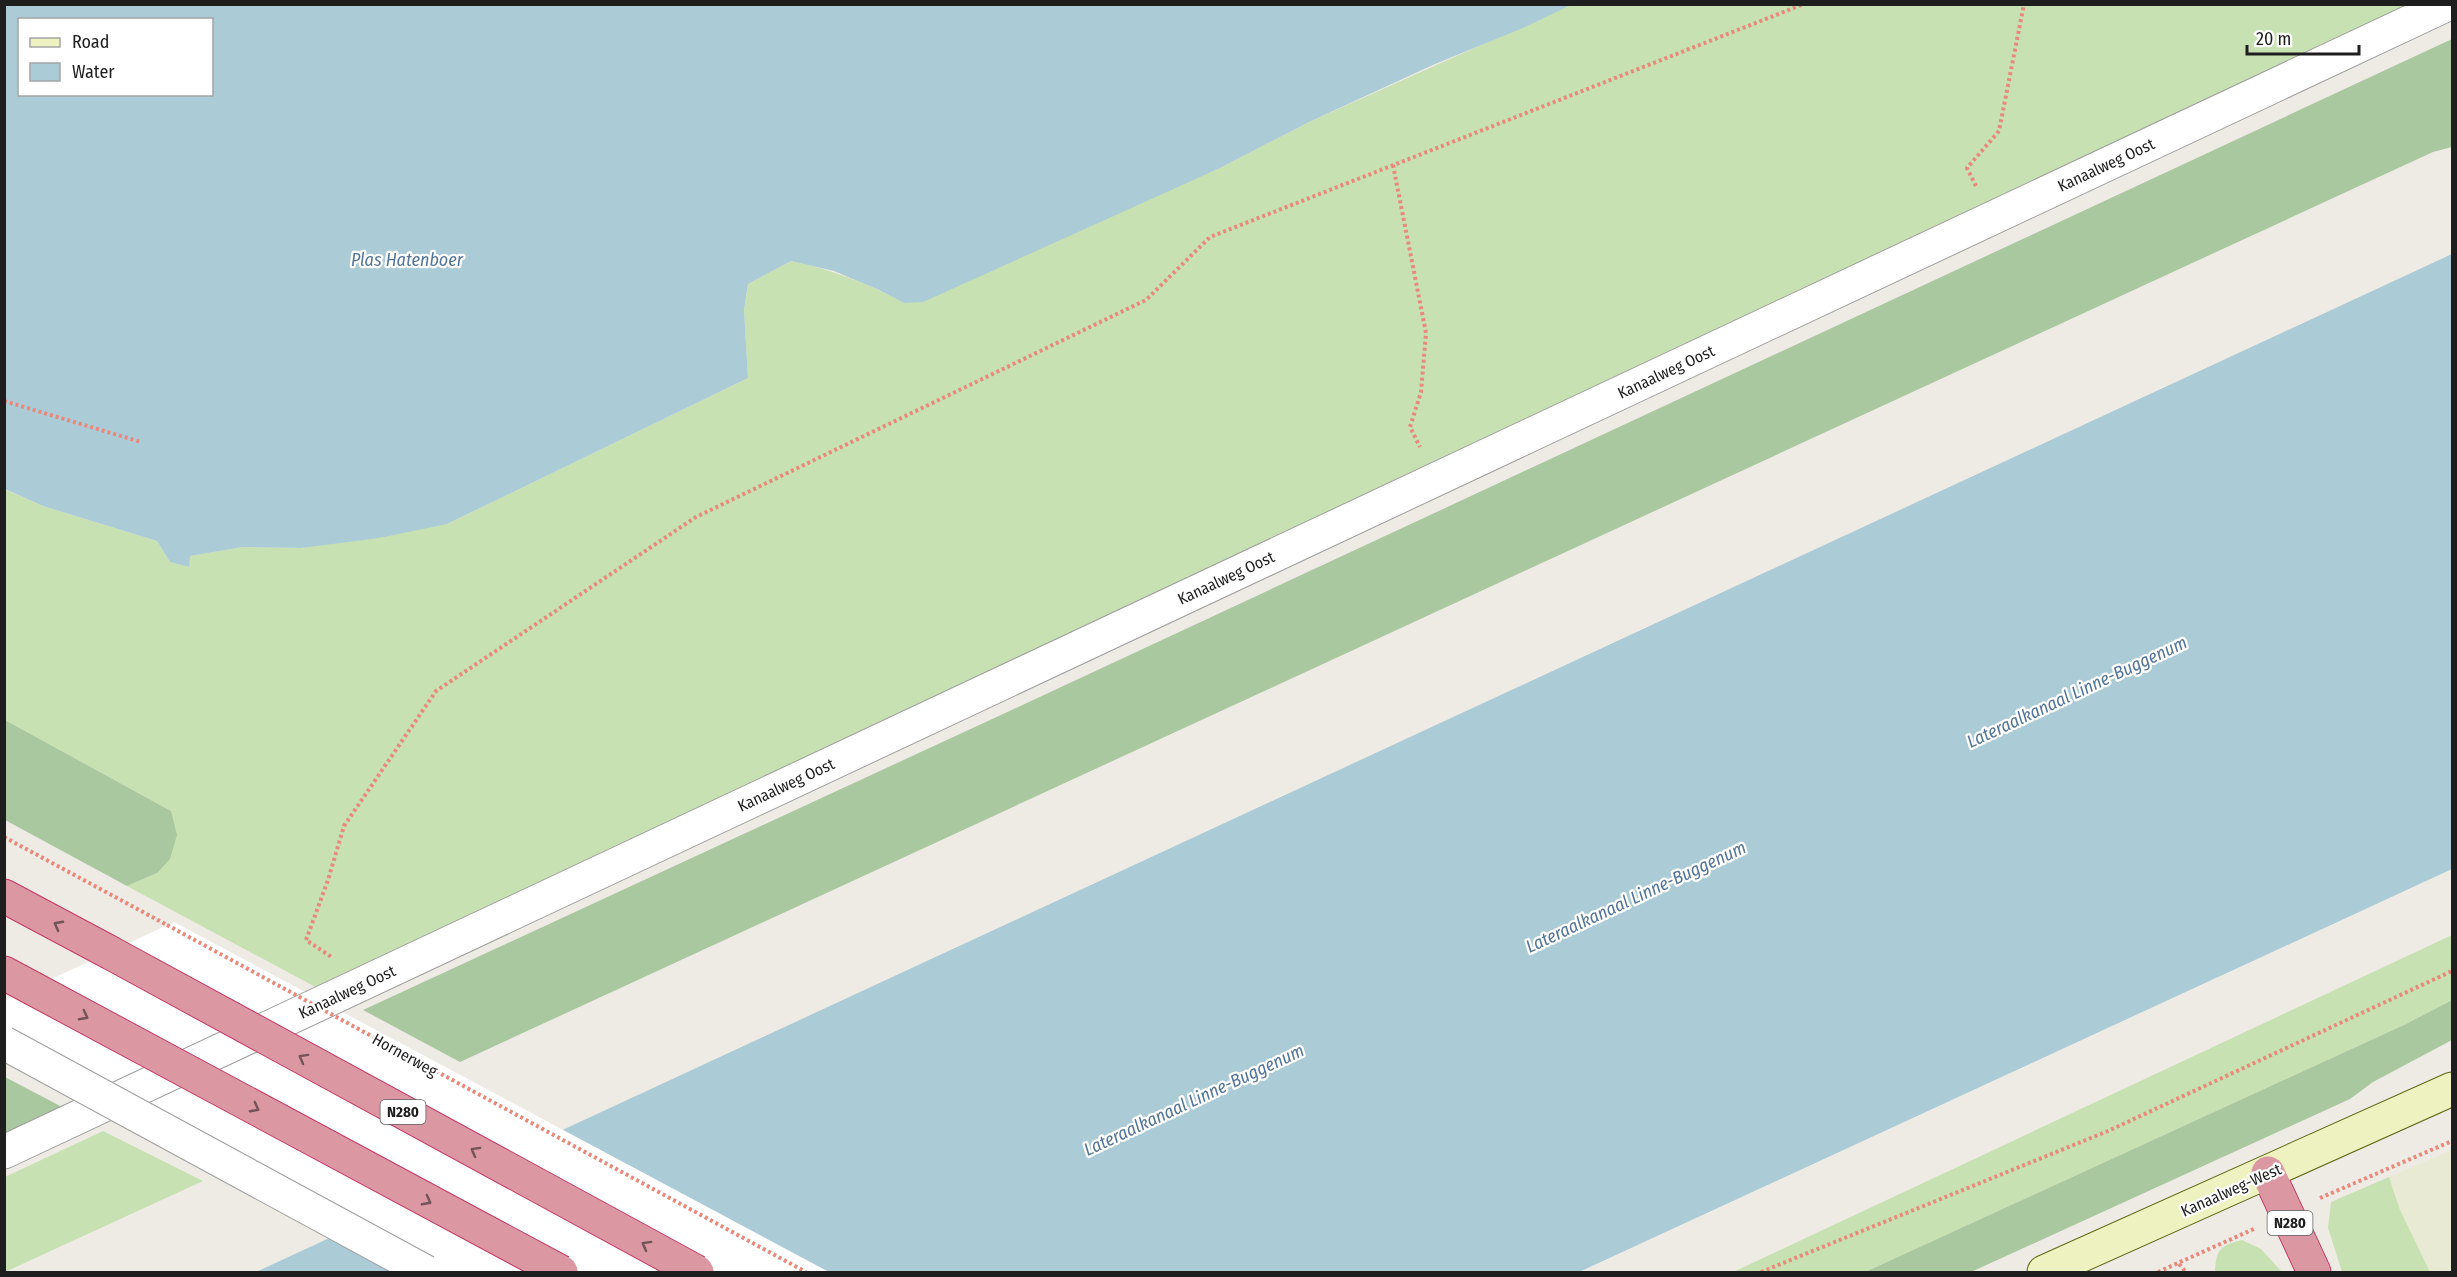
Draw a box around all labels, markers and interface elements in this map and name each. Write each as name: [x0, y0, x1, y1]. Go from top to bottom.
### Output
legend: [18, 18, 213, 96]
scale bar: [2247, 18, 2360, 56]
text: 20 m: [2256, 28, 2291, 50]
text: Road: [72, 31, 109, 53]
text: Water: [72, 61, 115, 83]
street label: Kanaalweg Oost: [2055, 134, 2158, 196]
water label: Plas Hatenboer: [351, 249, 464, 271]
street label: Kanaalweg Oost: [1615, 341, 1718, 403]
street label: Kanaalweg Oost: [1175, 547, 1278, 609]
water label: Lateraalkanaal Linne-Buggenum: [1963, 631, 2191, 753]
street label: Kanaalweg Oost: [735, 754, 838, 816]
water label: Lateraalkanaal Linne-Buggenum: [1522, 836, 1750, 958]
one-way arrow: [54, 921, 64, 932]
street label: Kanaalweg Oost: [296, 961, 399, 1023]
one-way arrow: [77, 1009, 88, 1020]
street label: Hornerweg: [369, 1029, 441, 1081]
water label: Lateraalkanaal Linne-Buggenum: [1080, 1039, 1308, 1161]
one-way arrow: [299, 1054, 310, 1065]
road number: N280: [380, 1100, 426, 1124]
one-way arrow: [249, 1101, 260, 1112]
one-way arrow: [471, 1147, 481, 1158]
street label: Kanaalweg-West: [2178, 1159, 2285, 1221]
one-way arrow: [421, 1194, 431, 1205]
road number: N280: [2268, 1211, 2312, 1235]
one-way arrow: [642, 1241, 652, 1252]

